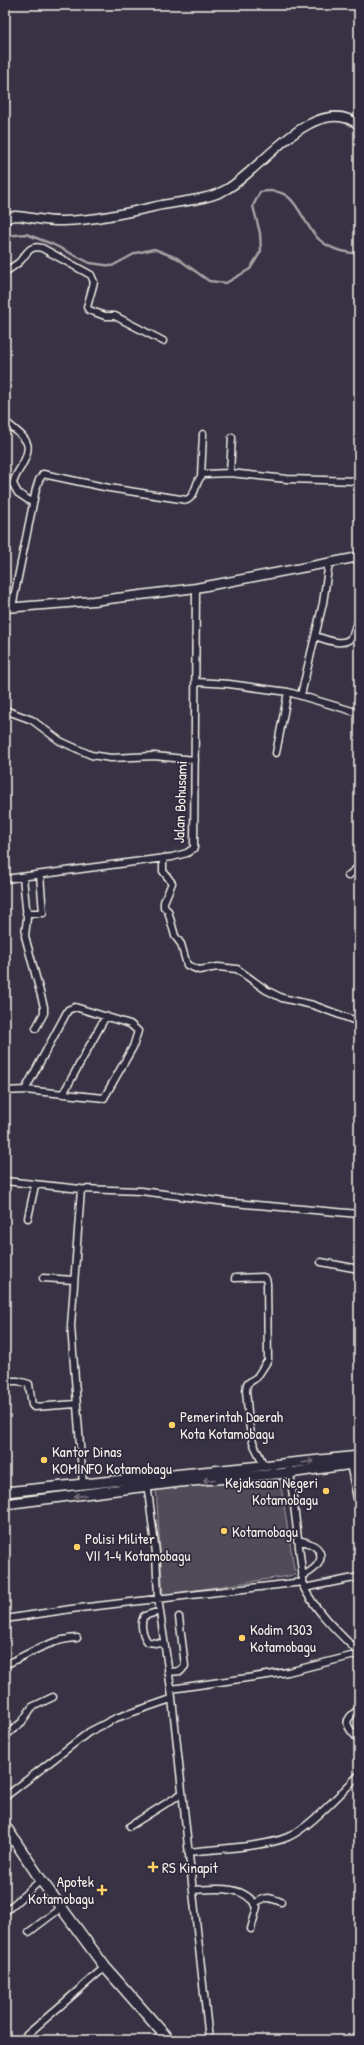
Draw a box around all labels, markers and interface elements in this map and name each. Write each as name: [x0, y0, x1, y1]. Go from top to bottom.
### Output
street label: Jalan Bohusami: [168, 760, 192, 844]
place label: Pemerintah Daerah Kota Kotamobagu: [180, 1406, 283, 1444]
marker: Pemerintah Daerah Kota Kotamobagu: [167, 1420, 177, 1430]
place label: Kantor Dinas KOMINFO Kotamobagu: [52, 1441, 172, 1479]
marker: Kantor Dinas KOMINFO Kotamobagu: [39, 1455, 49, 1465]
one-way arrow: [301, 1458, 314, 1466]
place label: Kejaksaan Negeri Kotamobagu: [225, 1472, 318, 1510]
one-way arrow: [203, 1476, 216, 1484]
marker: Kejaksaan Negeri Kotamobagu: [321, 1486, 331, 1496]
one-way arrow: [74, 1492, 87, 1500]
place label: Kotamobagu: [232, 1521, 298, 1542]
marker: Kotamobagu: [219, 1526, 229, 1536]
place label: Polisi Militer VII 1-4 Kotamobagu: [85, 1528, 190, 1566]
marker: Polisi Militer VII 1-4 Kotamobagu: [72, 1542, 82, 1552]
place label: Kodim 1303 Kotamobagu: [250, 1619, 316, 1657]
marker: Kodim 1303 Kotamobagu: [237, 1633, 247, 1643]
place label: RS Kinapit: [162, 1857, 219, 1878]
marker: RS Kinapit: [147, 1861, 159, 1873]
place label: Apotek Kotamobagu: [28, 1871, 94, 1909]
marker: Apotek Kotamobagu: [97, 1885, 107, 1895]

